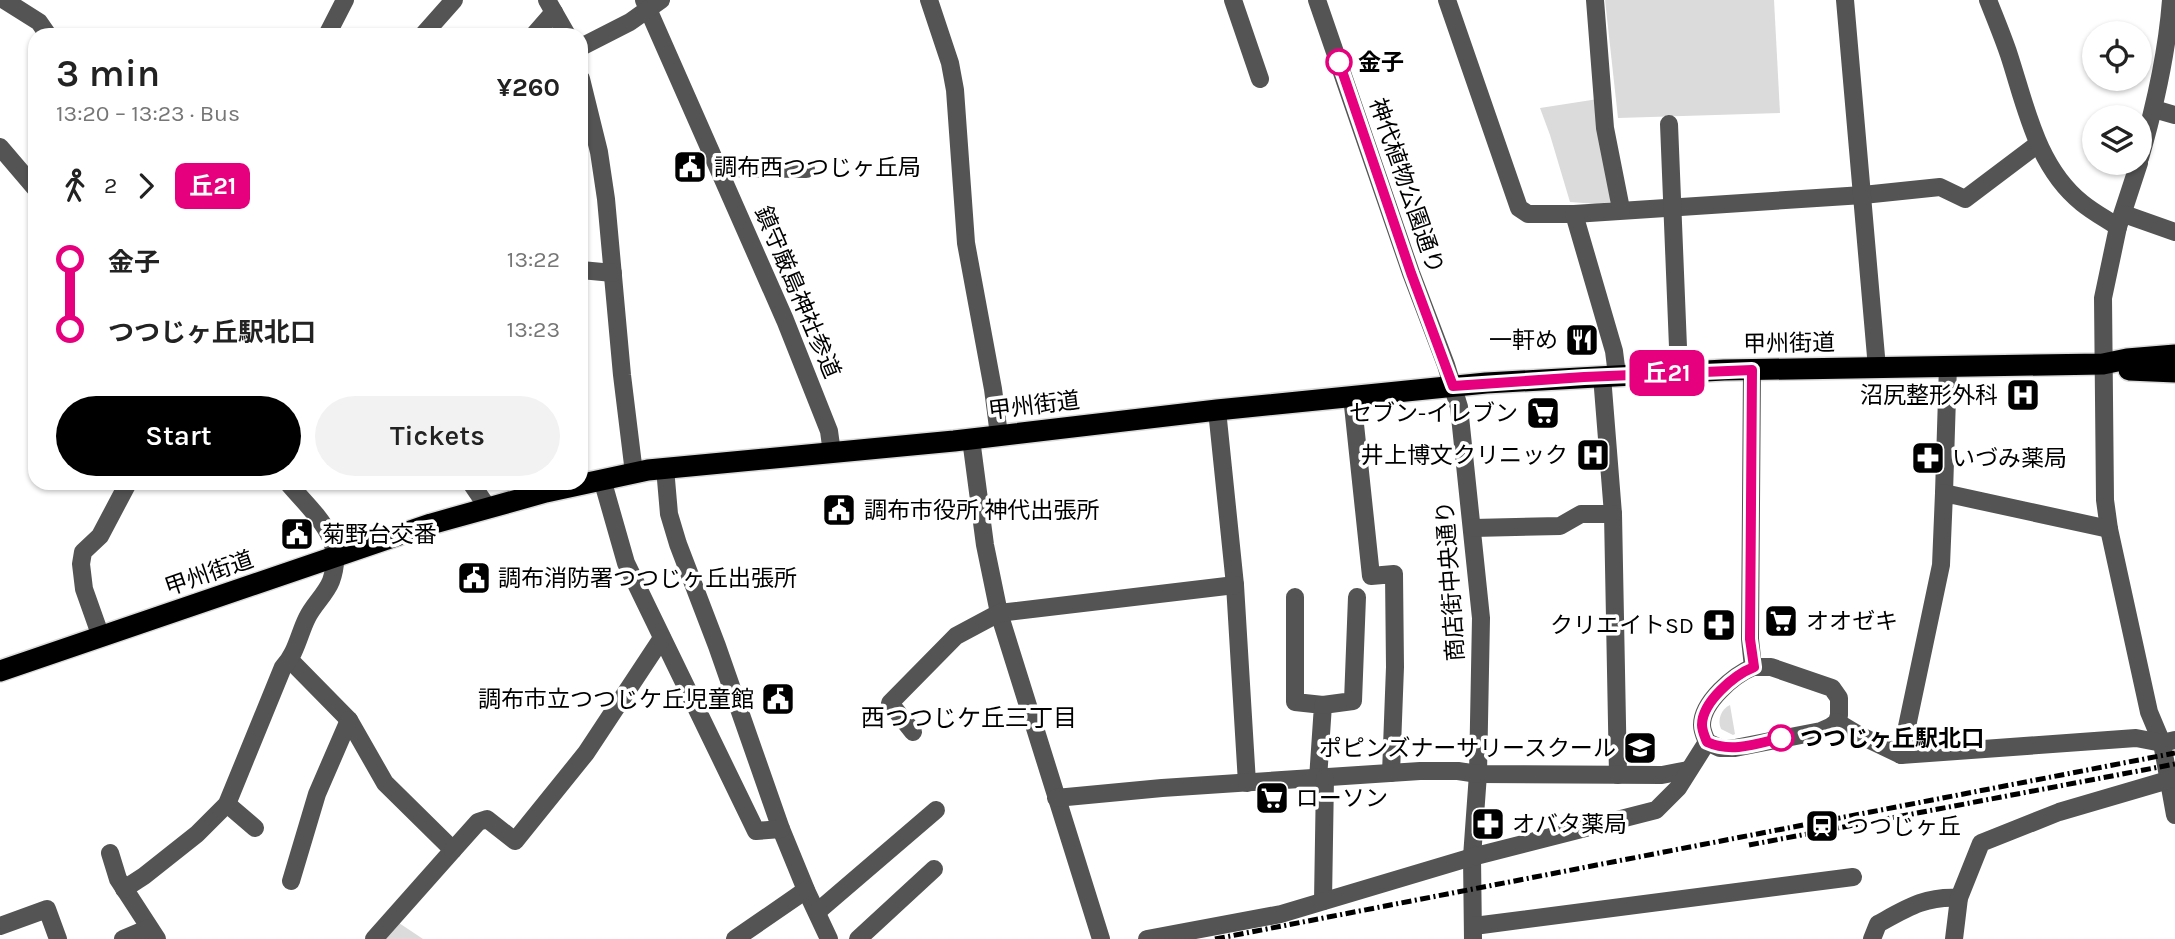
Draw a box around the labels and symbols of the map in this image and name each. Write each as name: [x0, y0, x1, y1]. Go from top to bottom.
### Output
marker: 金子: [1326, 49, 1352, 75]
place label: 金子: [1358, 49, 1404, 76]
street label: 神代植物公園通り: [1364, 95, 1449, 278]
public building icon: 調布西つつじヶ丘局: [671, 148, 709, 186]
place label: 調布西つつじヶ丘局: [714, 154, 921, 181]
street label: 鎮守厳島神社参道: [749, 202, 846, 382]
restaurant icon: 一軒め: [1563, 321, 1601, 359]
place label: 一軒め: [1489, 327, 1558, 354]
street label: 甲州街道: [1743, 329, 1835, 358]
line badge: 丘21: [1627, 350, 1707, 396]
hospital icon: 沼尻整形外科: [2004, 376, 2042, 414]
place label: 沼尻整形外科: [1860, 382, 1998, 409]
street label: 甲州街道: [987, 386, 1081, 425]
supermarket icon: セブン-イレブン: [1524, 394, 1562, 432]
place label: セブン-イレブン: [1349, 400, 1518, 427]
hospital icon: 井上博文クリニック: [1574, 436, 1612, 474]
pharmacy icon: いづみ薬局: [1909, 439, 1947, 477]
place label: 井上博文クリニック: [1361, 442, 1568, 469]
place label: いづみ薬局: [1952, 445, 2067, 472]
public building icon: 調布市役所 神代出張所: [820, 491, 858, 529]
place label: 調布市役所 神代出張所: [864, 497, 1099, 524]
street label: 商店街中央通り: [1431, 500, 1470, 662]
public building icon: 菊野台交番: [278, 515, 316, 553]
place label: 菊野台交番: [322, 521, 437, 548]
street label: 甲州街道: [161, 546, 257, 601]
public building icon: 調布消防署つつじヶ丘出張所: [455, 559, 493, 597]
place label: 調布消防署つつじヶ丘出張所: [498, 565, 797, 592]
supermarket icon: オオゼキ: [1762, 602, 1800, 640]
pharmacy icon: クリエイトSD: [1700, 606, 1738, 644]
place label: オオゼキ: [1806, 608, 1898, 635]
place label: クリエイトSD: [1550, 612, 1694, 639]
public building icon: 調布市立つつじケ丘児童館: [759, 680, 797, 718]
place label: 調布市立つつじケ丘児童館: [478, 686, 754, 713]
district label: 西つつじケ丘三丁目: [861, 704, 1077, 732]
marker: つつじヶ丘駅北口: [1768, 725, 1794, 751]
place label: つつじヶ丘駅北口: [1800, 725, 1984, 752]
school or university icon: ポピンズナーサリースクール: [1621, 729, 1659, 767]
place label: ポピンズナーサリースクール: [1319, 735, 1616, 762]
supermarket icon: ローソン: [1253, 779, 1291, 817]
place label: ローソン: [1296, 785, 1388, 812]
pharmacy icon: オバタ薬局: [1469, 805, 1507, 843]
station icon: つつじヶ丘: [1803, 807, 1841, 845]
place label: オバタ薬局: [1512, 811, 1627, 838]
place label: つつじヶ丘: [1846, 813, 1961, 840]

